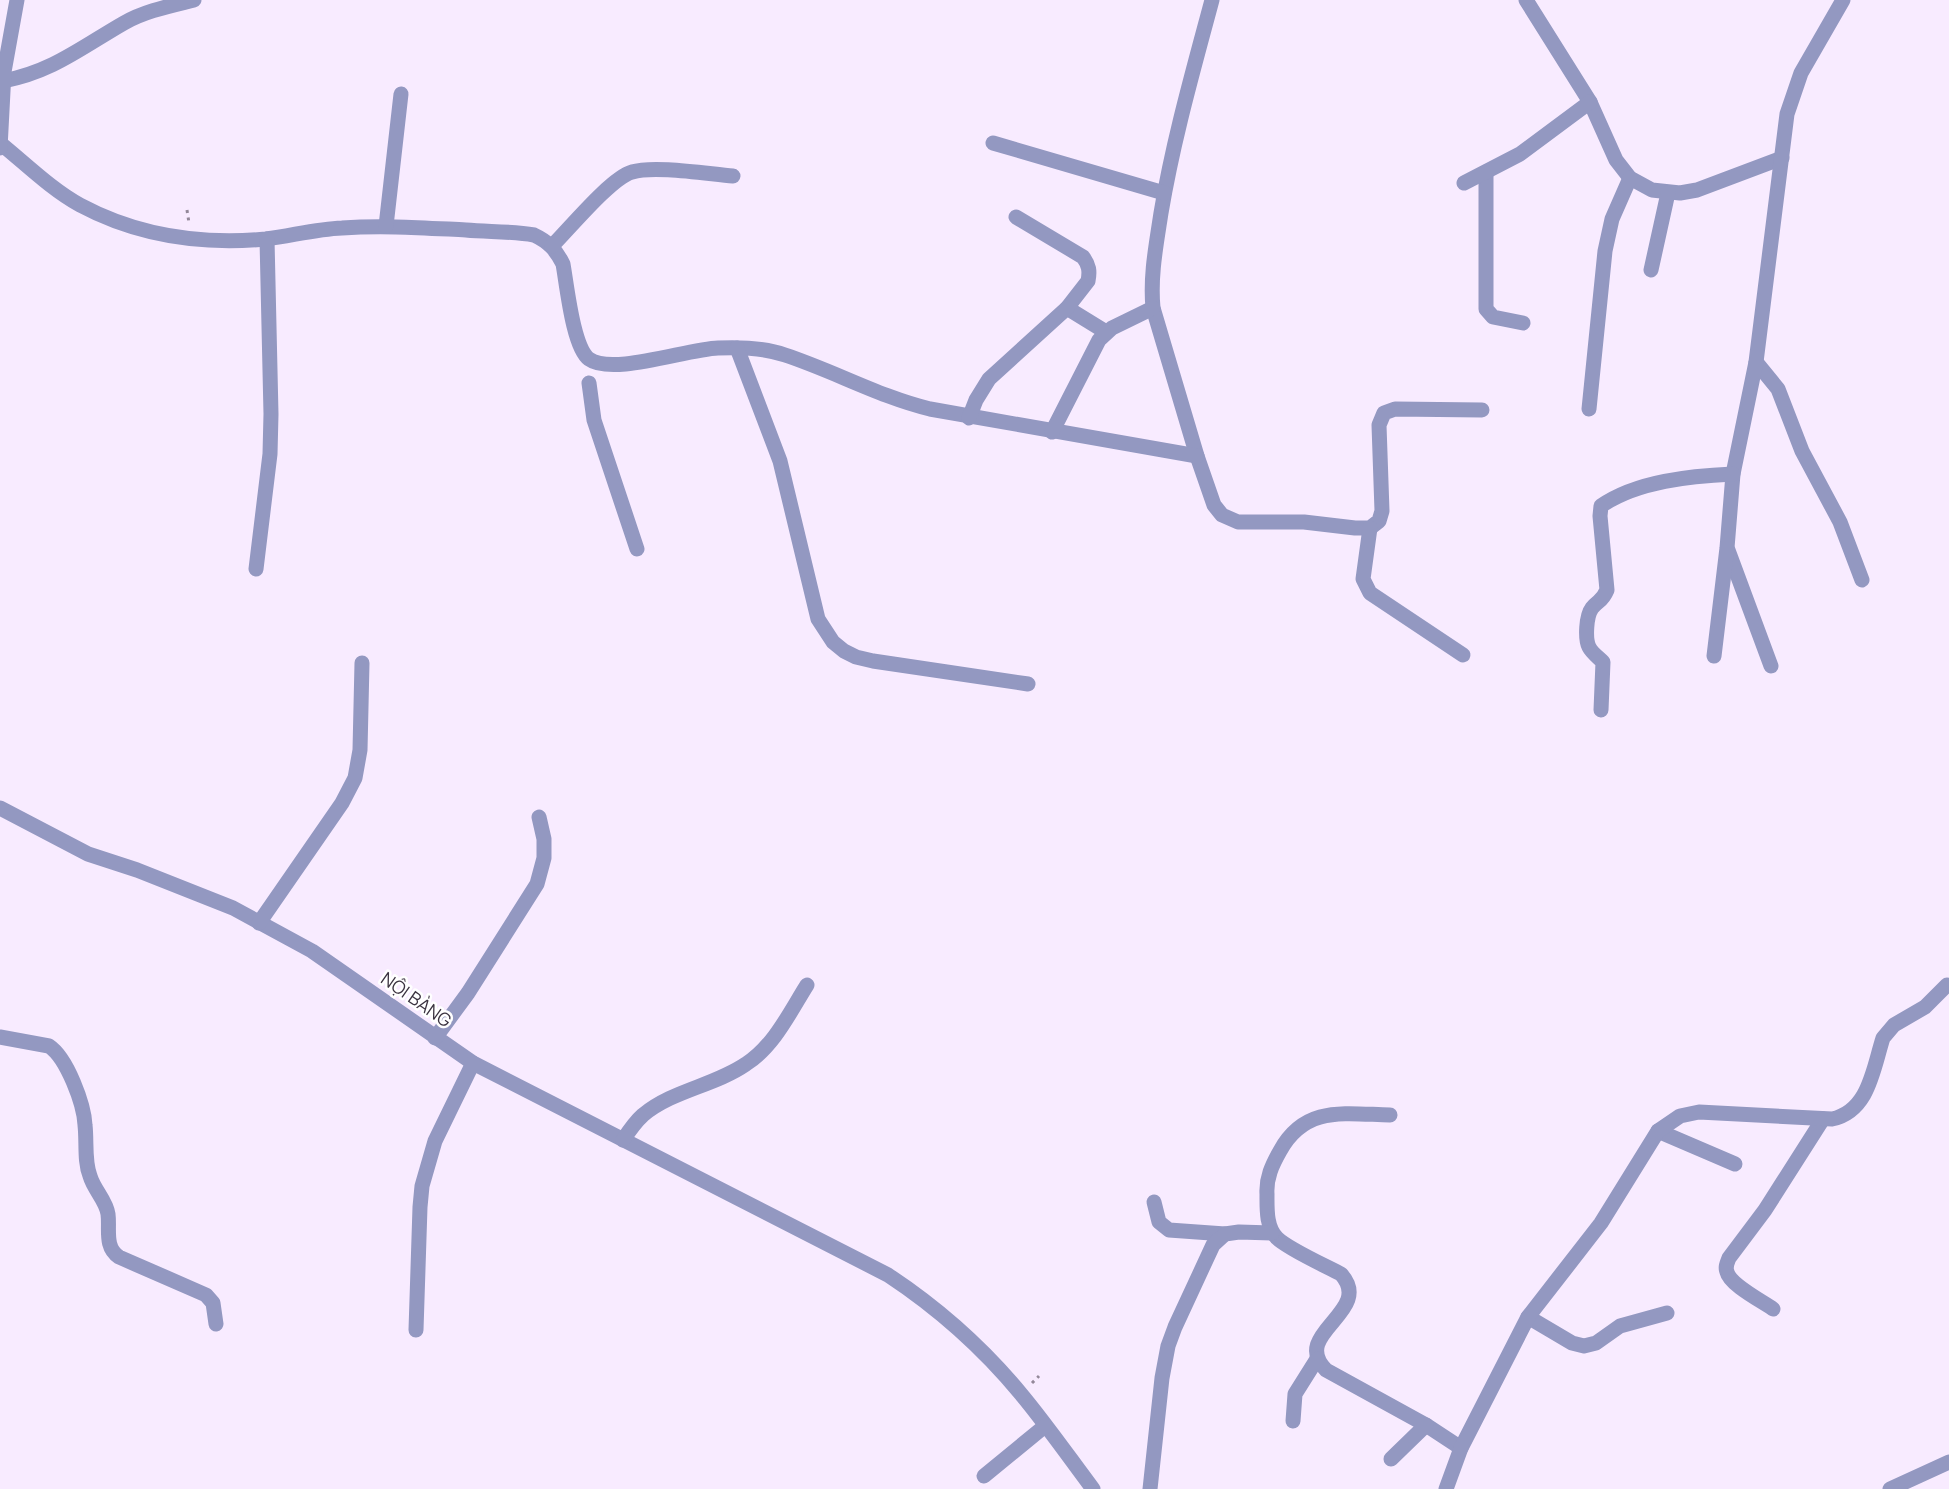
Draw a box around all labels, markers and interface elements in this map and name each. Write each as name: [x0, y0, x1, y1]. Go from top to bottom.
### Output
street label: NỘI BÀNG: [377, 966, 457, 1032]

